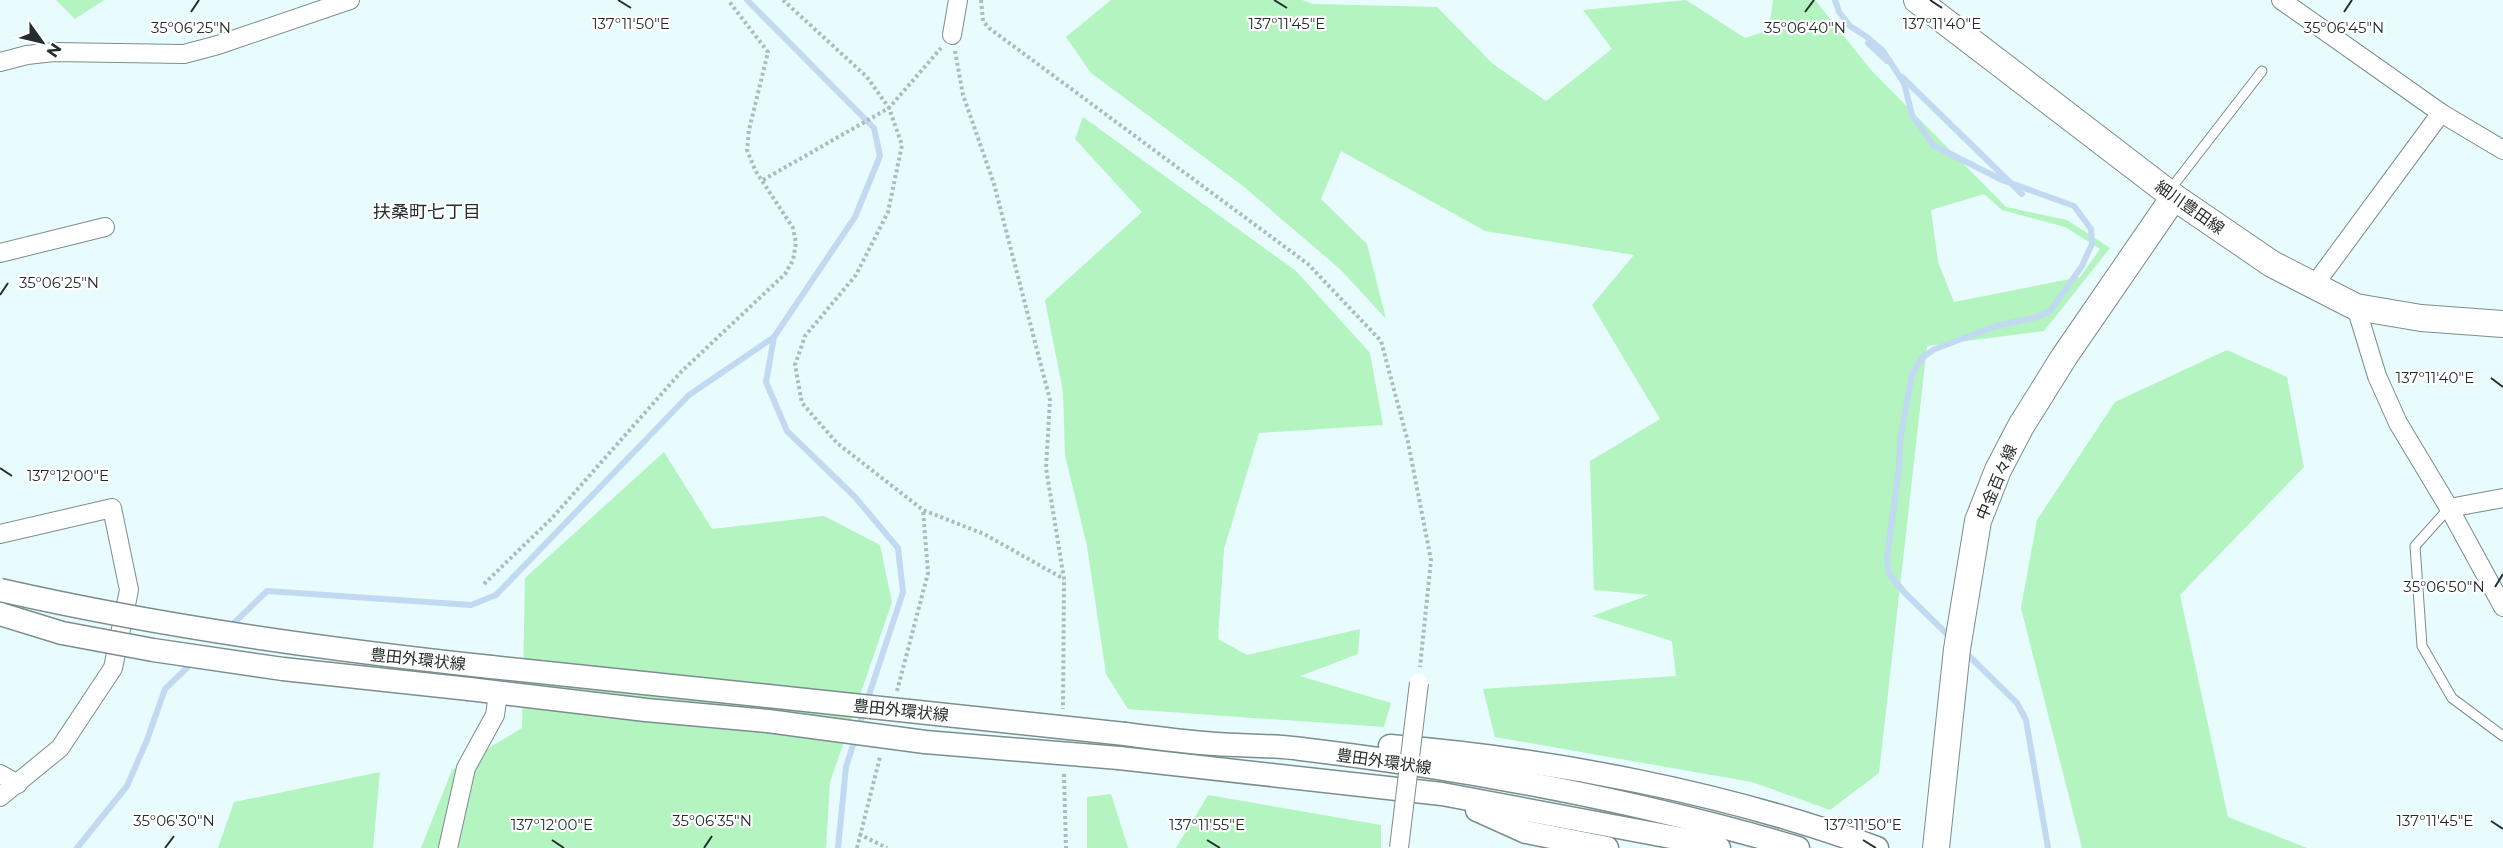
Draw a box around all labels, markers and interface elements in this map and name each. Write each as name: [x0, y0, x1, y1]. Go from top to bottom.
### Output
north arrow: [12, 12, 72, 72]
text: 137°11'50"E: [592, 14, 670, 33]
text: 137°11'45"E: [1249, 14, 1325, 33]
text: 137°11'40"E: [1903, 14, 1981, 33]
text: 35°06'25"N: [151, 18, 231, 37]
text: 35°06'40"N: [1764, 18, 1846, 37]
text: 35°06'45"N: [2304, 18, 2384, 37]
text: N: [43, 39, 66, 61]
street label: 細川豊田線: [2151, 177, 2228, 238]
district label: 扶桑町七丁目: [373, 201, 481, 223]
text: 35°06'25"N: [19, 273, 99, 292]
text: 137°11'40"E: [2396, 368, 2474, 387]
street label: 中金百々線: [1972, 442, 2021, 523]
text: 137°12'00"E: [27, 466, 109, 485]
text: 35°06'50"N: [2403, 577, 2485, 596]
street label: 豊田外環状線: [369, 645, 467, 674]
street label: 豊田外環状線: [852, 696, 950, 725]
street label: 豊田外環状線: [1335, 745, 1433, 778]
text: 35°06'30"N: [133, 811, 215, 830]
text: 35°06'35"N: [672, 811, 752, 830]
text: 137°11'45"E: [2397, 811, 2473, 830]
text: 137°12'00"E: [511, 815, 593, 834]
text: 137°11'55"E: [1169, 815, 1245, 834]
text: 137°11'50"E: [1824, 815, 1902, 834]

